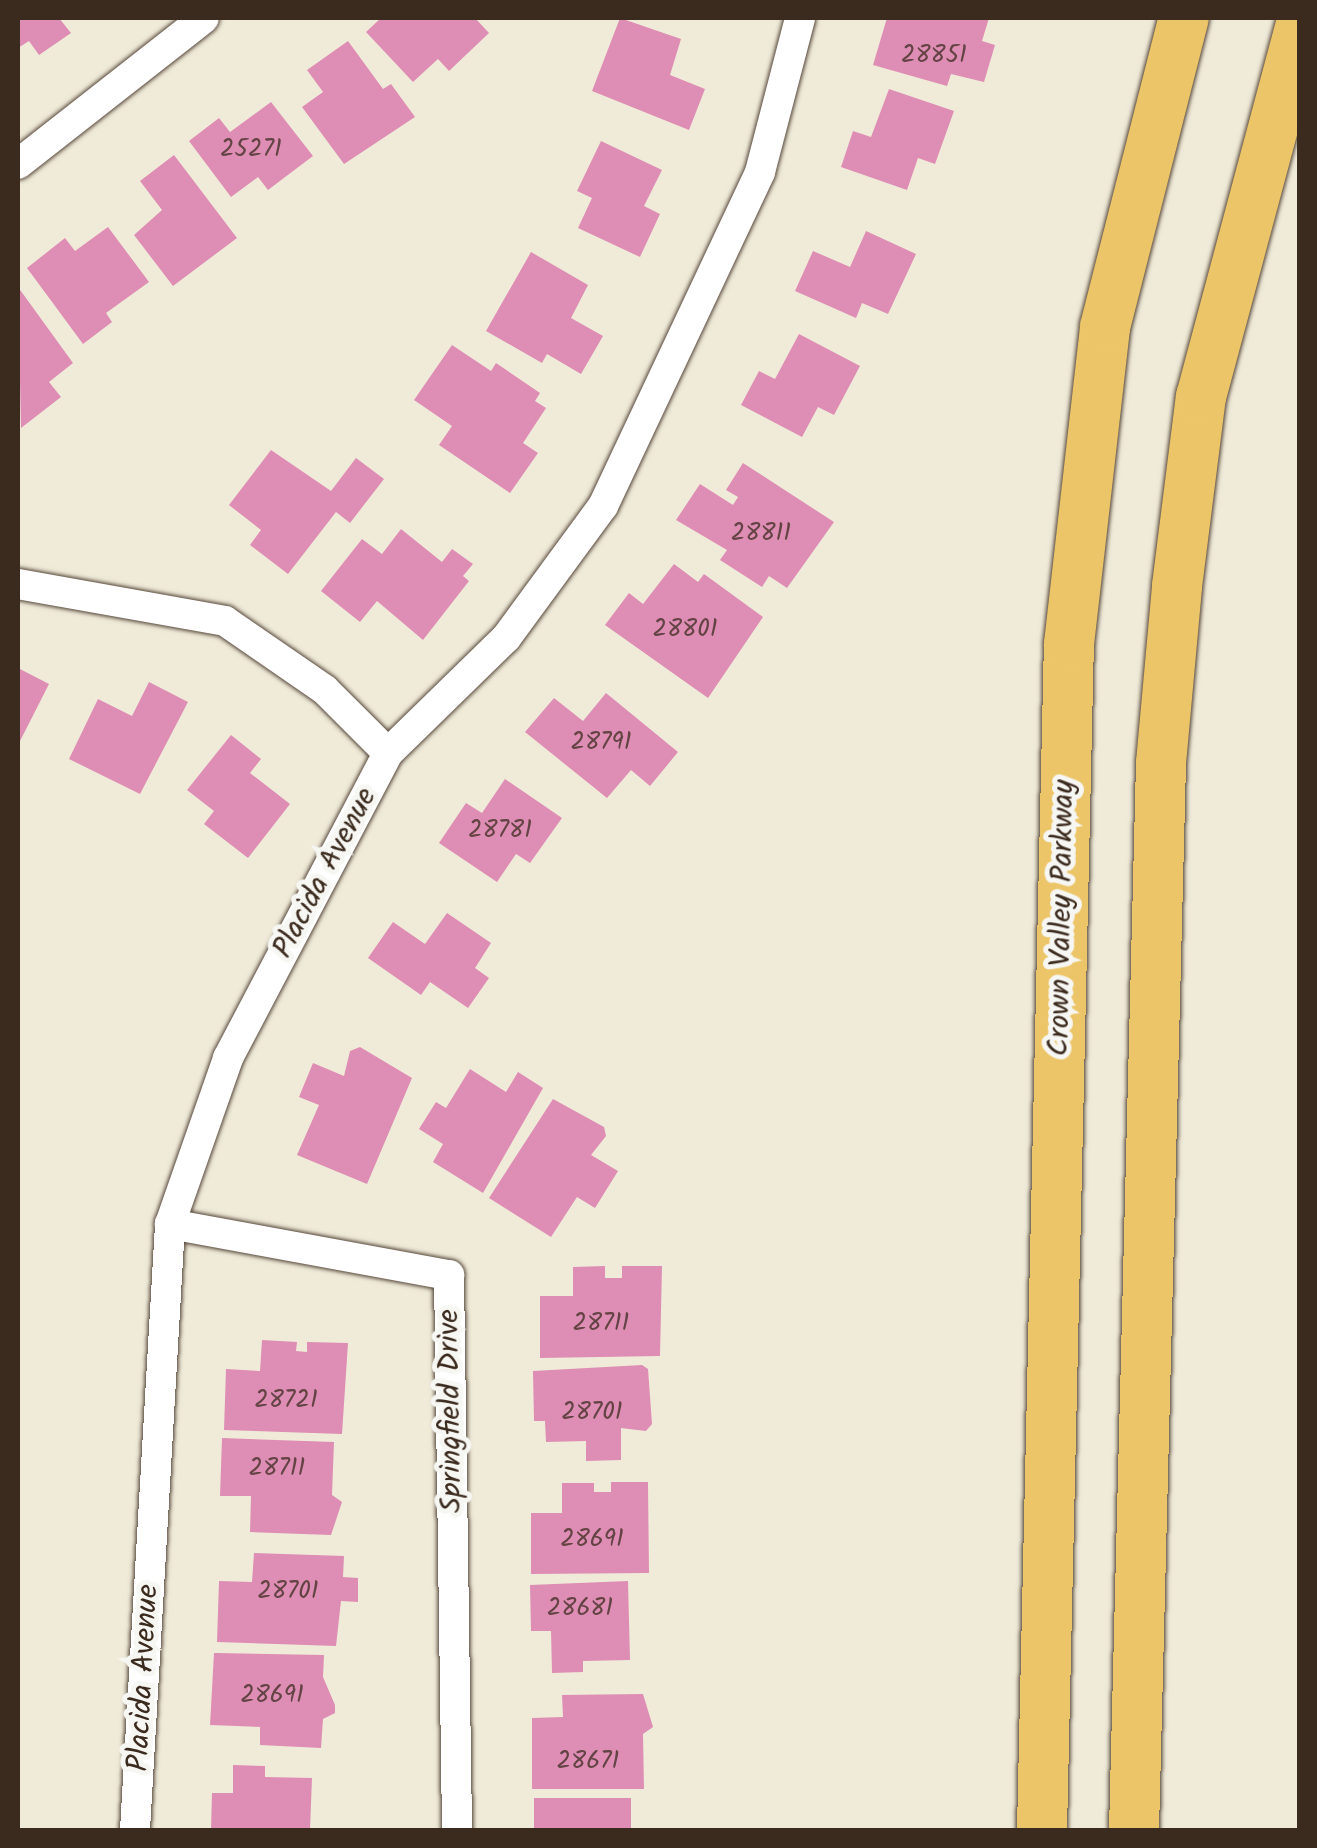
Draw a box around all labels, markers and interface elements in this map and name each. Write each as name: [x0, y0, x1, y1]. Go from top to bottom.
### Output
house number: 28851: [901, 40, 967, 70]
house number: 25271: [220, 134, 282, 164]
house number: 28811: [731, 518, 791, 548]
house number: 28801: [653, 614, 717, 644]
house number: 28791: [570, 727, 632, 757]
street label: Crown Valley Parkway: [1042, 779, 1082, 1057]
street label: Placida Avenue: [265, 782, 385, 964]
house number: 28781: [468, 815, 532, 845]
house number: 28711: [573, 1308, 629, 1338]
street label: Springfield Drive: [431, 1309, 471, 1513]
house number: 28721: [254, 1385, 318, 1415]
house number: 28701: [561, 1397, 623, 1427]
house number: 28711: [249, 1453, 305, 1483]
house number: 28691: [560, 1524, 624, 1554]
house number: 28701: [257, 1576, 319, 1606]
street label: Placida Avenue: [121, 1583, 167, 1773]
house number: 28681: [547, 1593, 613, 1623]
house number: 28691: [240, 1680, 304, 1710]
house number: 28671: [557, 1746, 619, 1776]

